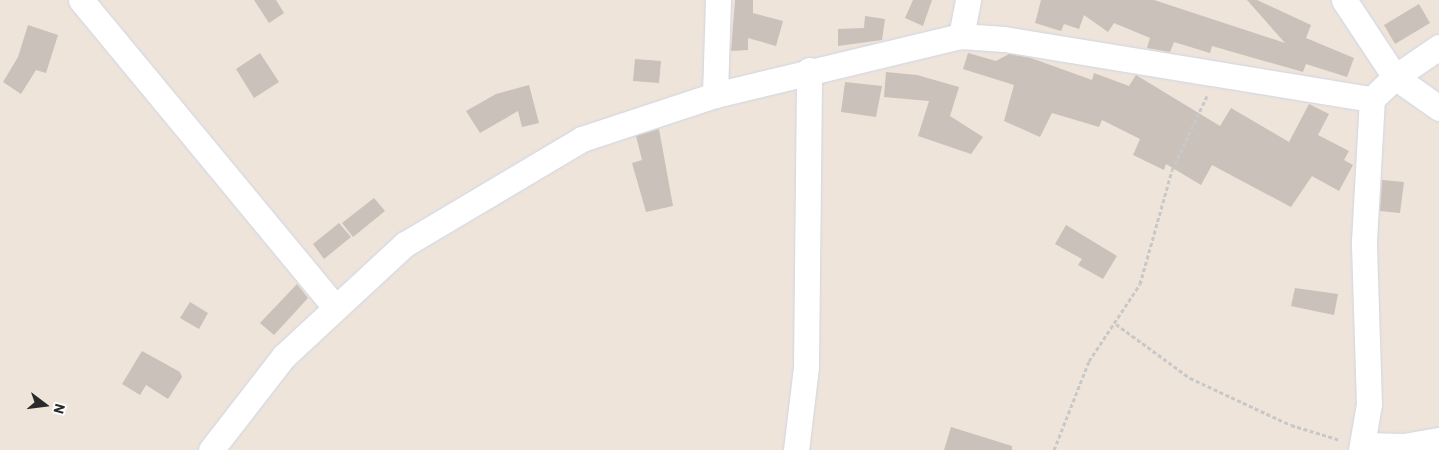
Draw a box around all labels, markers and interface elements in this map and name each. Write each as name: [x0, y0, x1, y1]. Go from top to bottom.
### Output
north arrow: [20, 380, 70, 430]
text: N: [51, 402, 69, 416]

